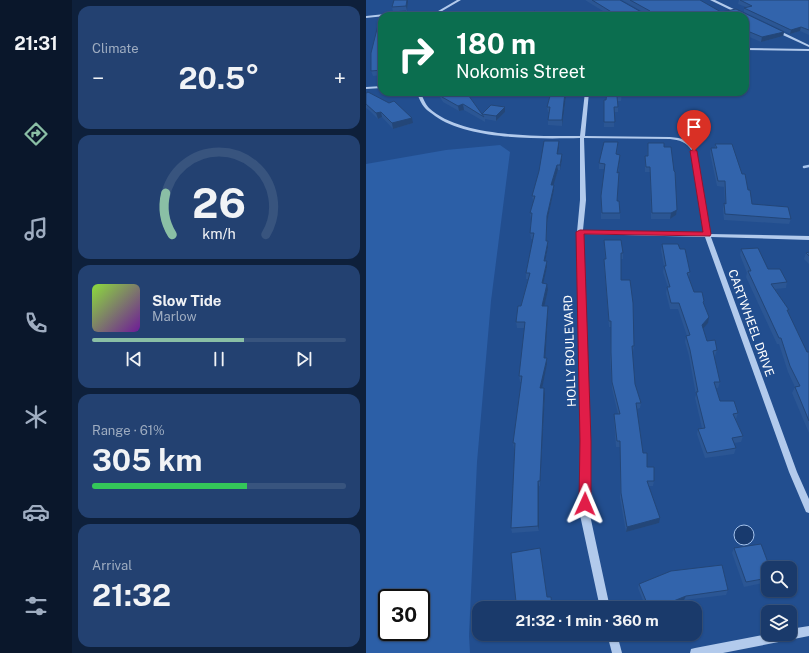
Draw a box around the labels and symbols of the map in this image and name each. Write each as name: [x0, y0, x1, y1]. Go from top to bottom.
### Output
pin: [677, 110, 711, 151]
street label: CARTWHEEL DRIVE: [725, 267, 777, 379]
street label: HOLLY BOULEVARD: [561, 295, 579, 407]
position arrow: [564, 483, 606, 525]
speed limit sign: 30: [378, 589, 430, 641]

